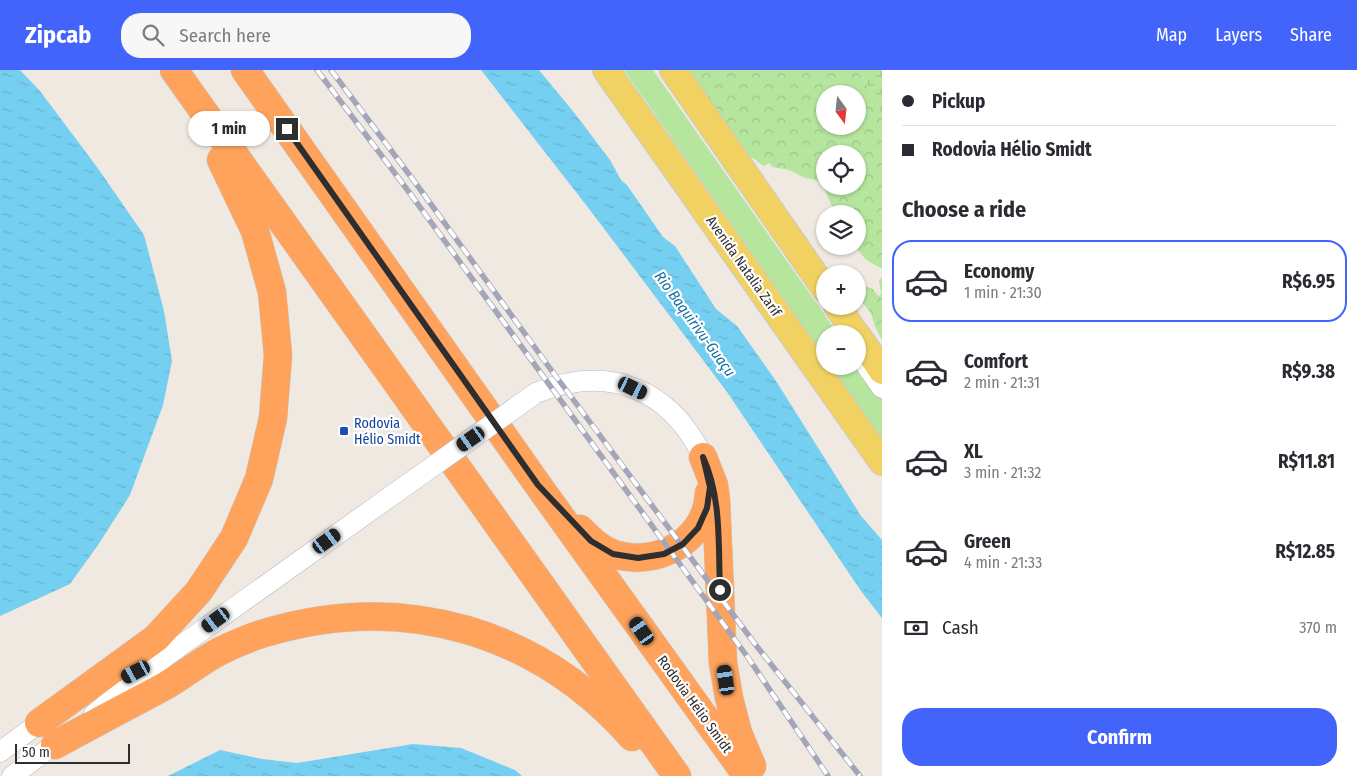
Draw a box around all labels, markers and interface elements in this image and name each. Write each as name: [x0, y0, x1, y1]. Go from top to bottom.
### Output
search box: [121, 13, 471, 58]
text: Zipcab: [25, 21, 91, 49]
icon: search: [139, 21, 167, 49]
text: Search here: [179, 24, 271, 47]
text: Map: [1156, 24, 1187, 46]
text: Layers: [1215, 24, 1262, 46]
text: Share: [1290, 24, 1332, 46]
north arrow: [816, 85, 866, 135]
map controls: [816, 85, 866, 375]
text: Pickup: [932, 90, 985, 113]
callout: 1 min: [187, 112, 270, 146]
route end: [276, 118, 298, 140]
text: 1 min: [212, 119, 246, 138]
text: Rodovia Hélio Smidt: [932, 138, 1092, 161]
button: locate: [816, 145, 866, 195]
text: Choose a ride: [902, 196, 1026, 223]
button: layers: [816, 205, 866, 255]
street label: Avenida Natalia Zarif: [703, 213, 786, 321]
icon: car: [904, 259, 949, 304]
text: Economy: [964, 260, 1034, 283]
button: +: [816, 265, 866, 315]
water label: Rio Baquirivu-Guaçu: [651, 268, 739, 380]
text: R$6.95: [1282, 270, 1335, 293]
text: 1 min · 21:30: [964, 283, 1042, 302]
button: −: [816, 325, 866, 375]
icon: car: [904, 349, 949, 394]
text: Comfort: [964, 350, 1028, 373]
text: R$9.38: [1282, 360, 1335, 383]
text: 2 min · 21:31: [964, 373, 1040, 392]
car: [616, 375, 649, 401]
place label: Rodovia Hélio Smidt: [354, 415, 421, 448]
car: [454, 424, 487, 454]
marker: Rodovia Hélio Smidt: [338, 425, 350, 437]
icon: car: [904, 439, 949, 484]
text: XL: [964, 440, 983, 463]
text: R$11.81: [1278, 450, 1335, 473]
text: 3 min · 21:32: [964, 463, 1041, 482]
car: [310, 526, 343, 556]
icon: car: [904, 529, 949, 574]
text: Green: [964, 530, 1011, 553]
text: R$12.85: [1275, 540, 1335, 563]
text: 4 min · 21:33: [964, 553, 1042, 572]
route start: [709, 579, 731, 601]
car: [199, 605, 232, 635]
car: [627, 614, 656, 648]
icon: cash: [902, 614, 930, 642]
text: Cash: [942, 616, 979, 639]
text: 370 m: [1299, 618, 1337, 637]
street label: Rodovia Hélio Smidt: [654, 652, 736, 757]
car: [119, 658, 152, 686]
car: [716, 664, 735, 696]
button: Confirm: [902, 708, 1337, 766]
scale bar: [15, 741, 130, 764]
text: 50 m: [22, 744, 50, 761]

